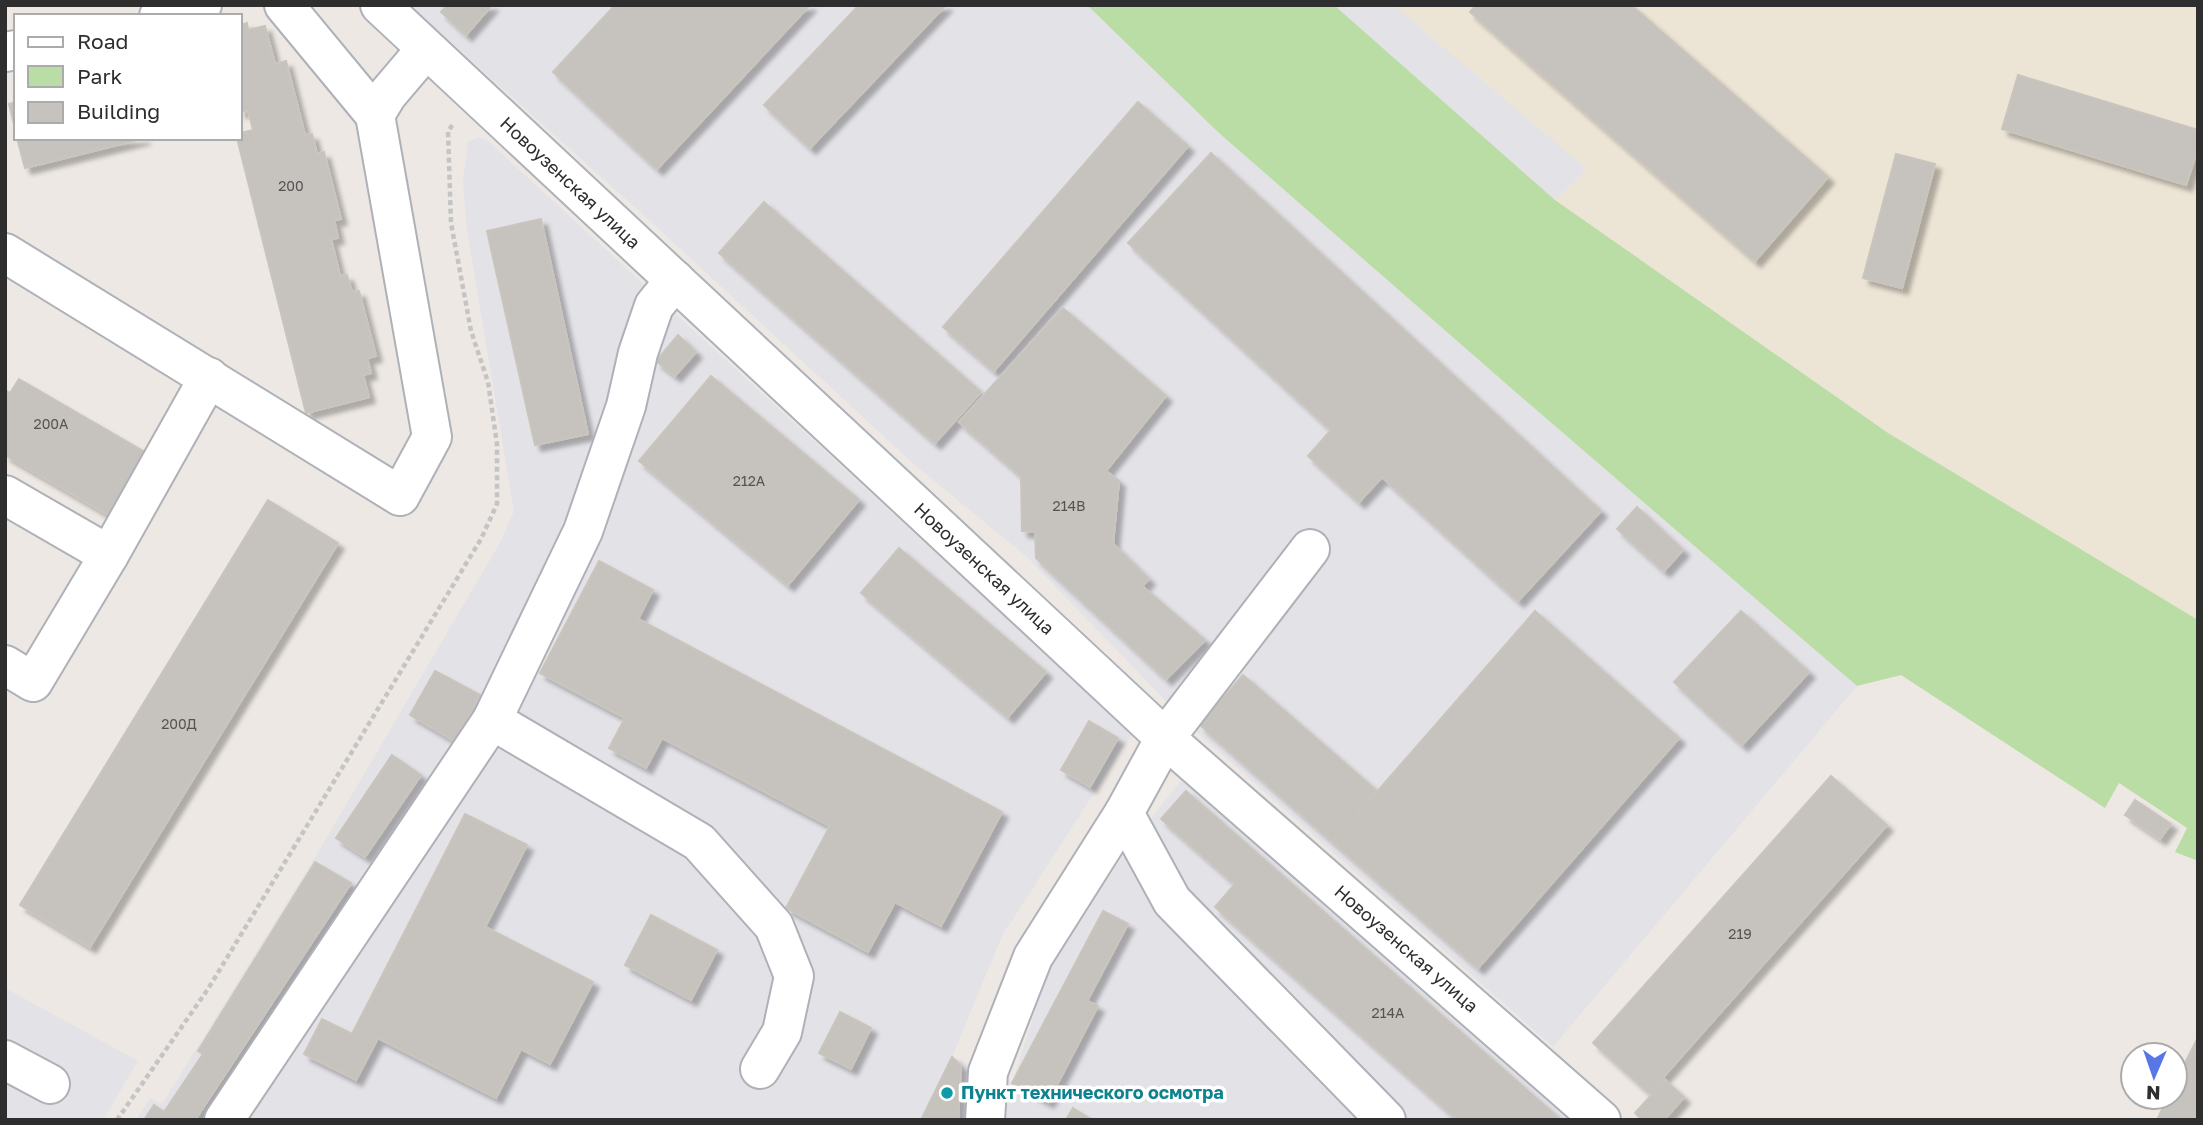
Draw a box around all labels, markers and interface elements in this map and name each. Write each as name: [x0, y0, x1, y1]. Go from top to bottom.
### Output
legend: [14, 14, 242, 140]
text: Road: [77, 28, 128, 54]
text: Park: [77, 63, 123, 89]
text: Building: [77, 98, 160, 124]
street label: Новоузенская улица: [496, 112, 645, 253]
house number: 200: [278, 177, 304, 194]
house number: 200А: [34, 415, 69, 432]
house number: 212А: [733, 472, 766, 489]
house number: 214В: [1053, 497, 1085, 514]
street label: Новоузенская улица: [910, 498, 1059, 639]
house number: 200Д: [161, 715, 197, 732]
street label: Новоузенская улица: [1330, 880, 1483, 1017]
house number: 219: [1728, 925, 1752, 942]
house number: 214А: [1372, 1004, 1405, 1021]
north arrow: [2119, 1041, 2189, 1111]
place label: Пункт технического осмотра: [961, 1081, 1224, 1103]
text: N: [2146, 1082, 2161, 1105]
marker: Пункт технического осмотра: [939, 1085, 955, 1101]

